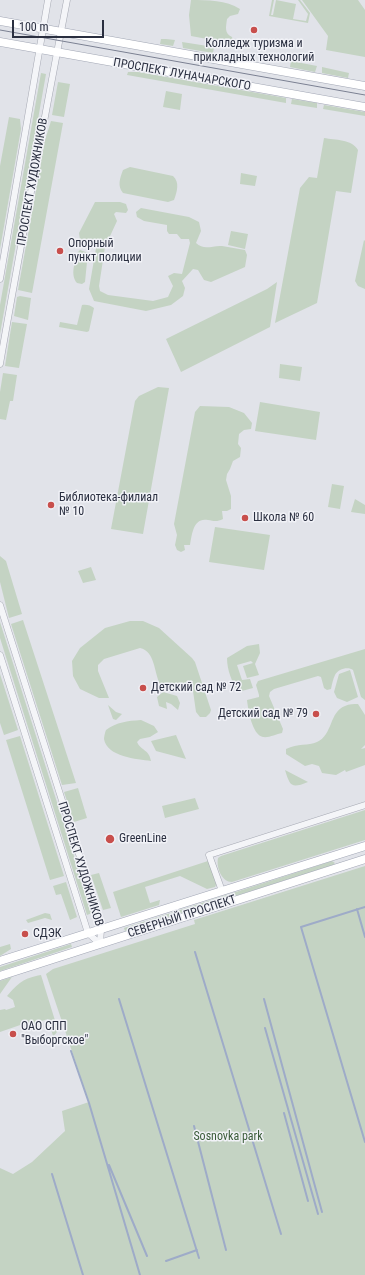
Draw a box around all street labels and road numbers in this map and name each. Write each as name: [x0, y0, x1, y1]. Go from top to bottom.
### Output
street label: ПРОСПЕКТ ЛУНАЧАРСКОГО: [112, 56, 252, 94]
street label: ПРОСПЕКТ ХУДОЖНИКОВ: [15, 117, 51, 247]
street label: ПРОСПЕКТ ХУДОЖНИКОВ: [54, 800, 106, 928]
street label: СЕВЕРНЫЙ ПРОСПЕКТ: [126, 893, 238, 941]

